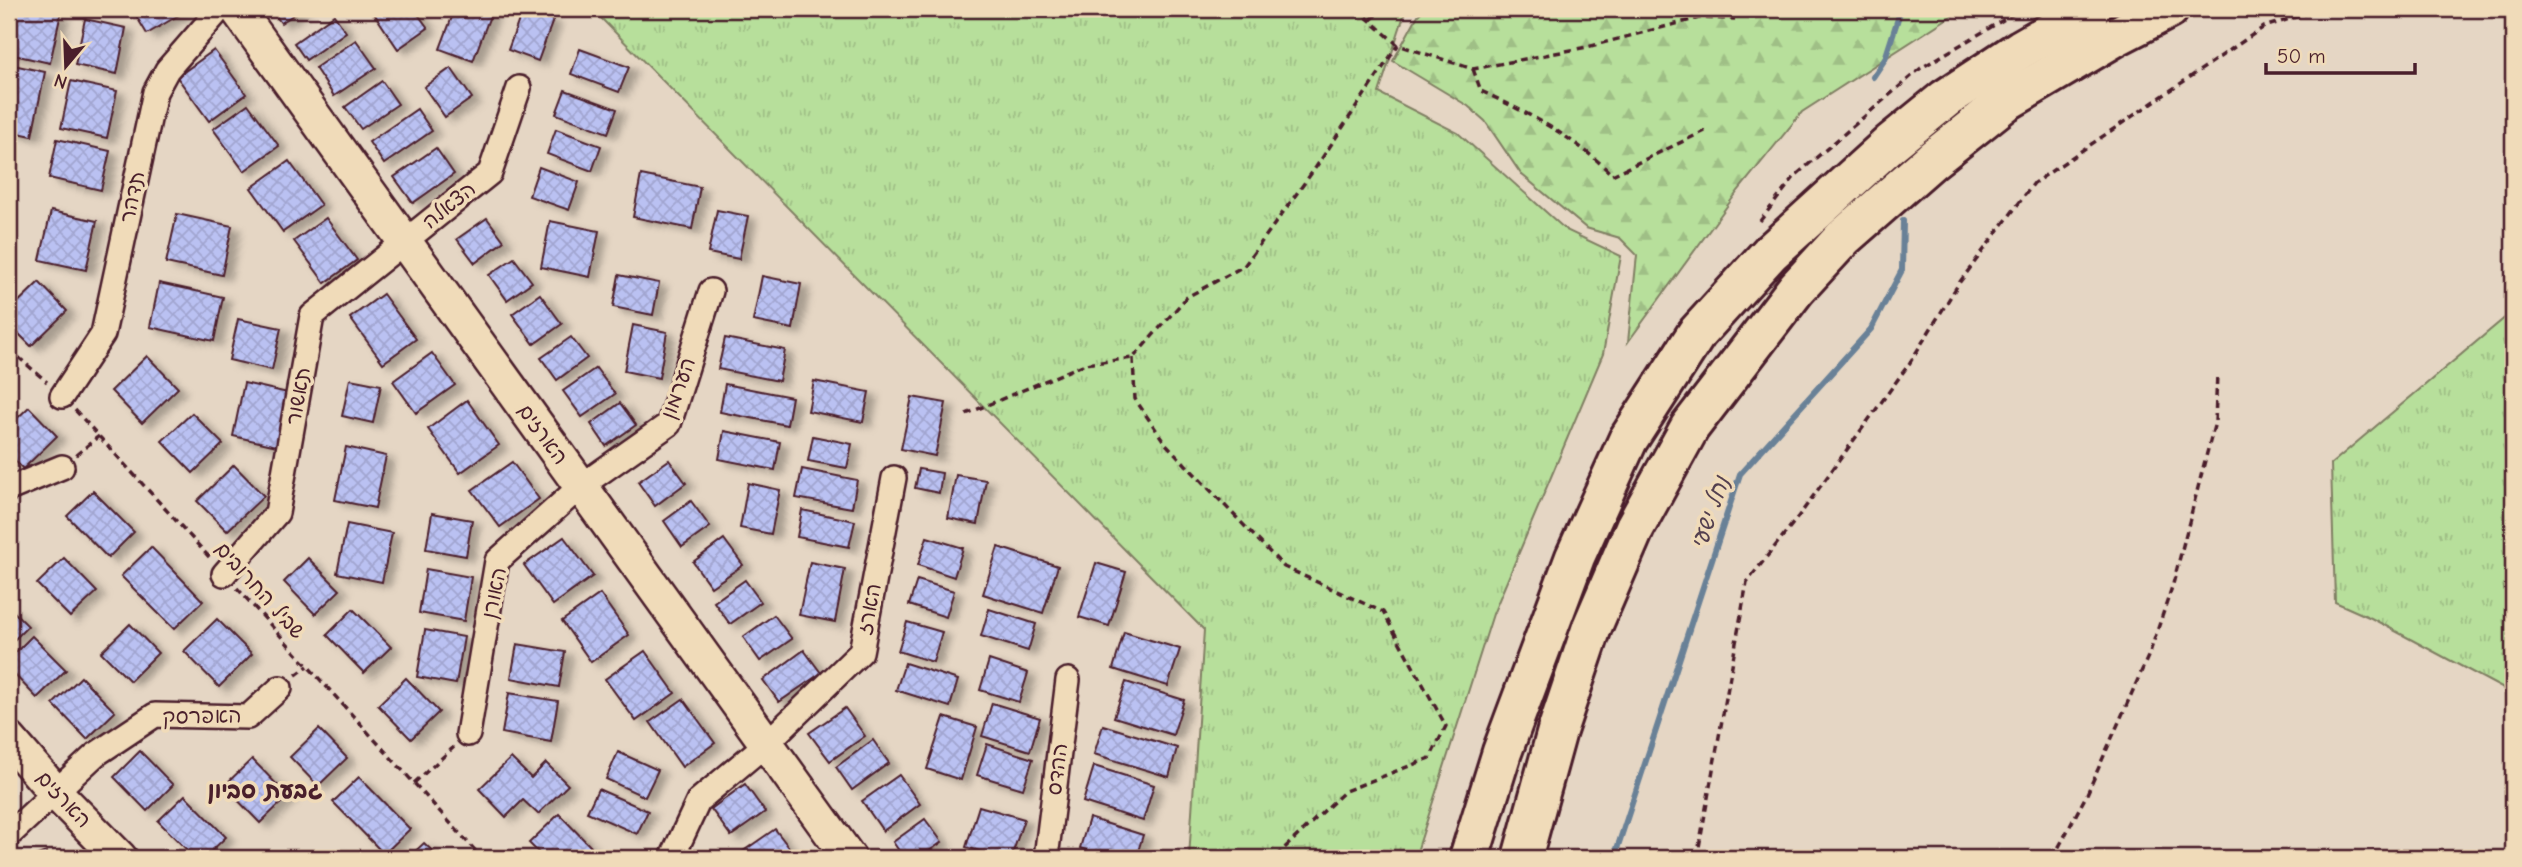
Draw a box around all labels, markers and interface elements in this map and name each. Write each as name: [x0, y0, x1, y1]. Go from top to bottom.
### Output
north arrow: [32, 32, 102, 102]
scale bar: [2266, 32, 2415, 76]
text: 50 m: [2277, 44, 2326, 68]
text: N: [51, 69, 70, 94]
street label: תדהר: [115, 169, 149, 225]
street label: הצאלה: [418, 176, 480, 234]
street label: הערמון: [656, 354, 701, 422]
street label: תאשור: [281, 365, 315, 427]
street label: הארזים: [513, 399, 573, 469]
water label: נחל ישעי: [1685, 472, 1735, 553]
street label: שביל החרובים: [210, 537, 310, 643]
street label: האורן: [477, 565, 512, 621]
street label: הארז: [852, 581, 886, 637]
street label: האפרסק: [162, 703, 242, 730]
street label: ההדס: [1042, 741, 1072, 797]
street label: הארזים: [32, 766, 96, 832]
district label: גבעת סביון: [208, 777, 323, 804]

